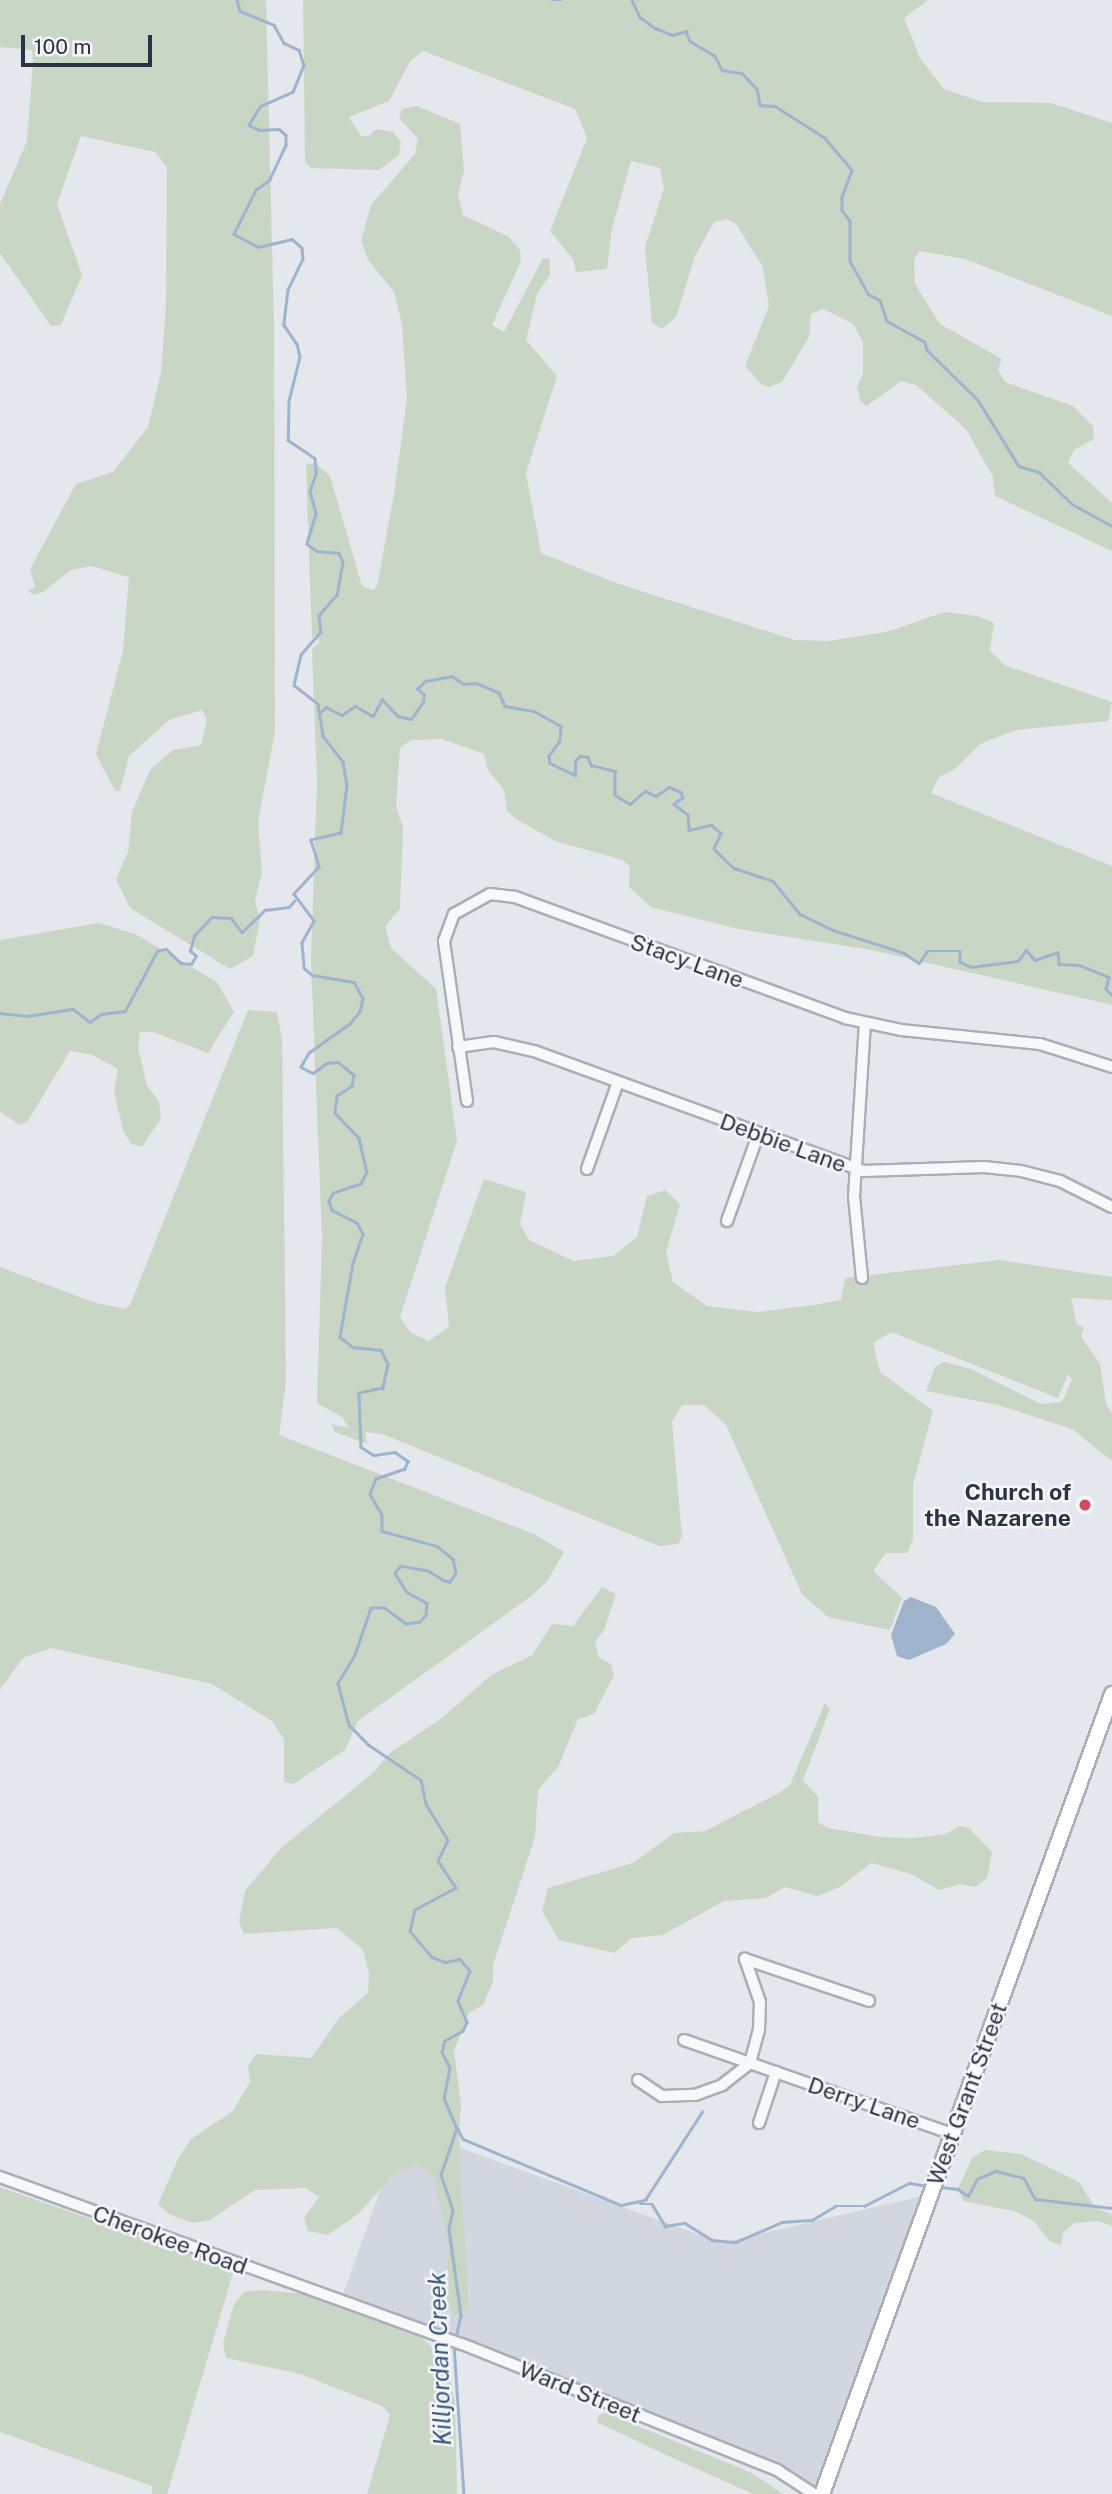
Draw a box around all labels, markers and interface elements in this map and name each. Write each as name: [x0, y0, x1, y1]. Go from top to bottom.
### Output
scale bar: [24, 21, 156, 65]
text: 100 m: [34, 34, 91, 59]
street label: Stacy Lane: [627, 928, 747, 994]
street label: Debbie Lane: [716, 1107, 850, 1179]
place label: Church of the Nazarene: [924, 1478, 1071, 1532]
marker: Church of the Nazarene: [1077, 1497, 1093, 1513]
street label: West Grant Street: [921, 1999, 1013, 2189]
street label: Derry Lane: [804, 2071, 924, 2135]
street label: Cherokee Road: [89, 2199, 251, 2281]
water label: Killjordan Creek: [423, 2272, 457, 2446]
street label: Ward Street: [515, 2355, 645, 2429]

